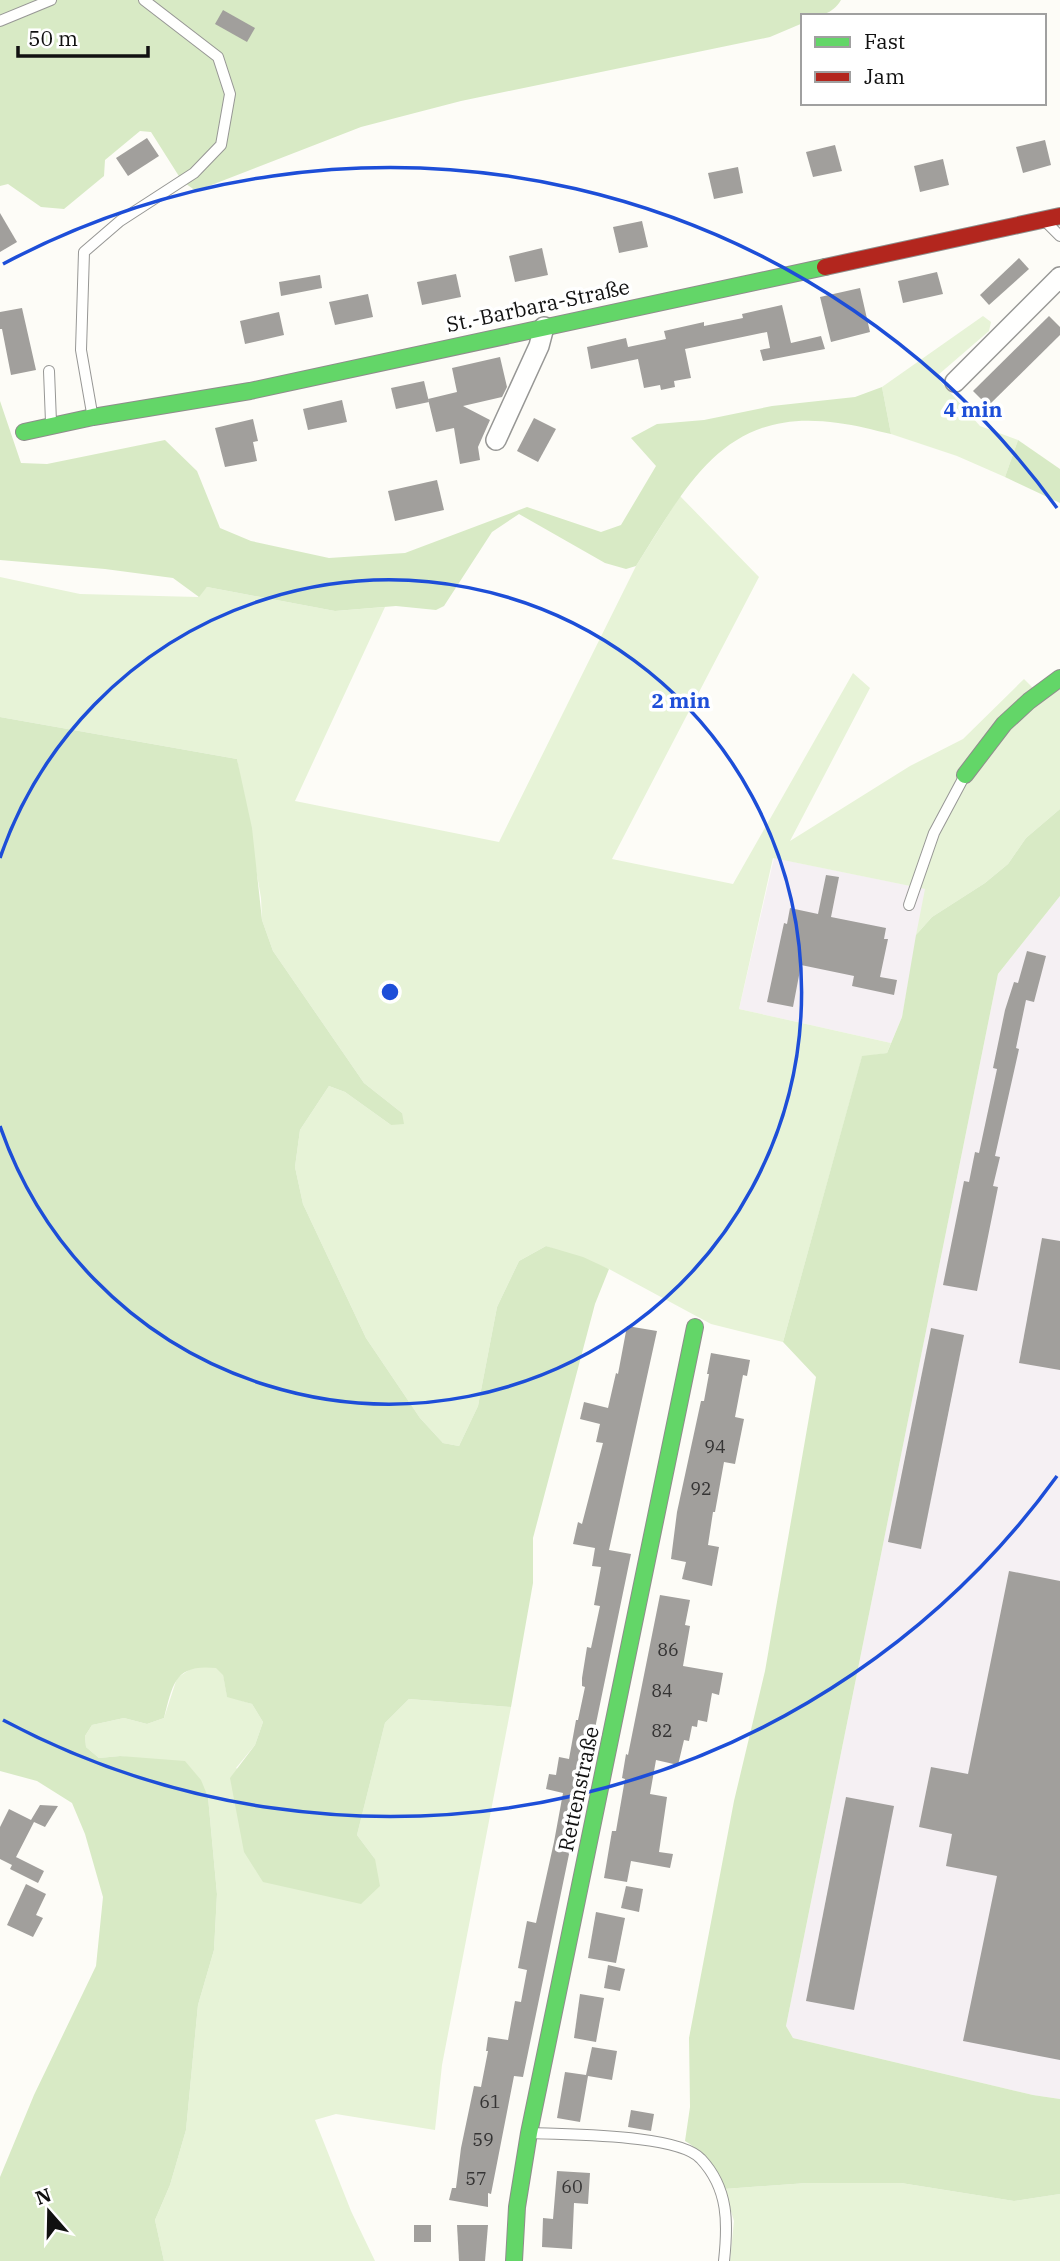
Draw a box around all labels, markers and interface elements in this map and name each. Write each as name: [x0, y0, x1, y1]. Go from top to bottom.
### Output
scale bar: [18, 14, 147, 58]
legend: [801, 14, 1046, 105]
text: 50 m: [28, 24, 78, 52]
text: Fast: [864, 27, 905, 55]
text: Jam: [864, 62, 905, 90]
street label: St.-Barbara-Straße: [444, 272, 632, 338]
text: 4 min: [944, 395, 1002, 423]
text: 2 min: [652, 686, 710, 714]
centre of rings: [378, 980, 402, 1004]
house number: 94: [704, 1435, 726, 1458]
house number: 92: [690, 1477, 712, 1500]
house number: 86: [657, 1638, 679, 1661]
house number: 84: [651, 1679, 673, 1702]
house number: 82: [651, 1719, 673, 1742]
street label: Rettenstraße: [551, 1724, 605, 1854]
house number: 61: [479, 2090, 501, 2113]
house number: 59: [472, 2128, 494, 2151]
house number: 57: [465, 2167, 487, 2190]
house number: 60: [561, 2175, 583, 2198]
north arrow: [14, 2177, 84, 2247]
text: N: [32, 2182, 54, 2210]

